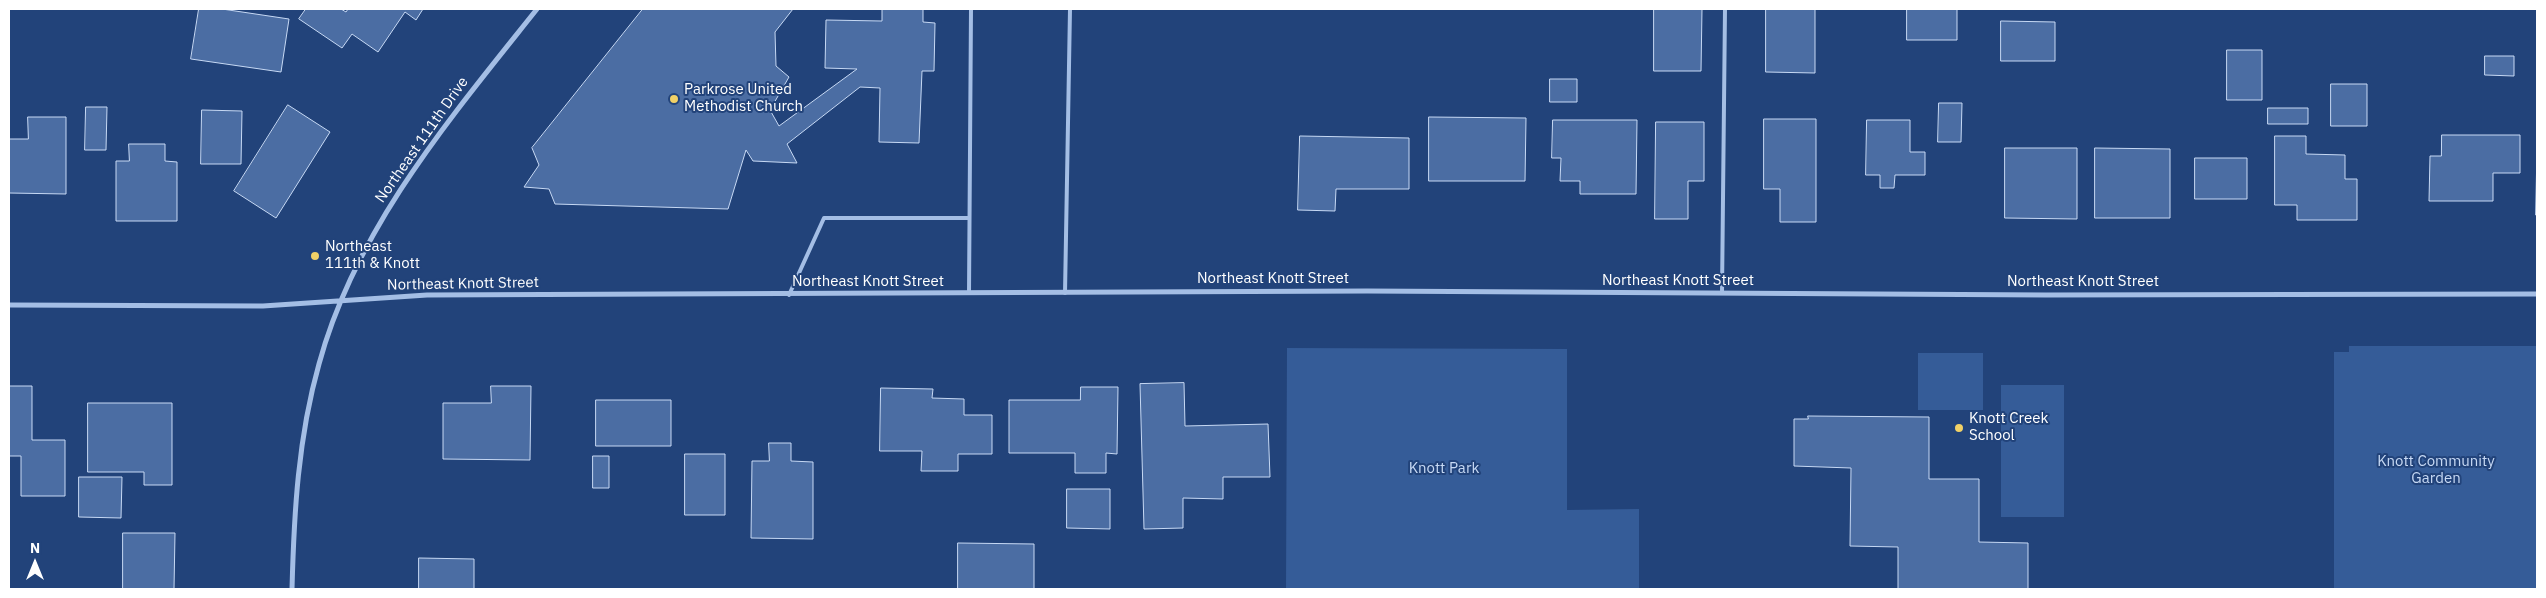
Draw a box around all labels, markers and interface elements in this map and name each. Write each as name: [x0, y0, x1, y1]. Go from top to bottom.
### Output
street label: Northeast 111th Drive: [372, 74, 472, 206]
place label: Parkrose United Methodist Church: [684, 81, 803, 116]
marker: Parkrose United Methodist Church: [668, 93, 680, 105]
place label: Northeast 111th & Knott: [325, 238, 420, 273]
marker: Northeast 111th & Knott: [309, 250, 321, 262]
street label: Northeast Knott Street: [1197, 270, 1349, 288]
street label: Northeast Knott Street: [1602, 272, 1754, 290]
street label: Northeast Knott Street: [792, 273, 944, 291]
street label: Northeast Knott Street: [2007, 273, 2159, 291]
street label: Northeast Knott Street: [387, 274, 539, 294]
place label: Knott Creek School: [1969, 410, 2048, 445]
marker: Knott Creek School: [1953, 422, 1965, 434]
park label: Knott Community Garden: [2377, 453, 2495, 488]
park label: Knott Park: [1409, 460, 1479, 478]
north arrow: [10, 538, 60, 588]
text: N: [30, 539, 40, 557]

